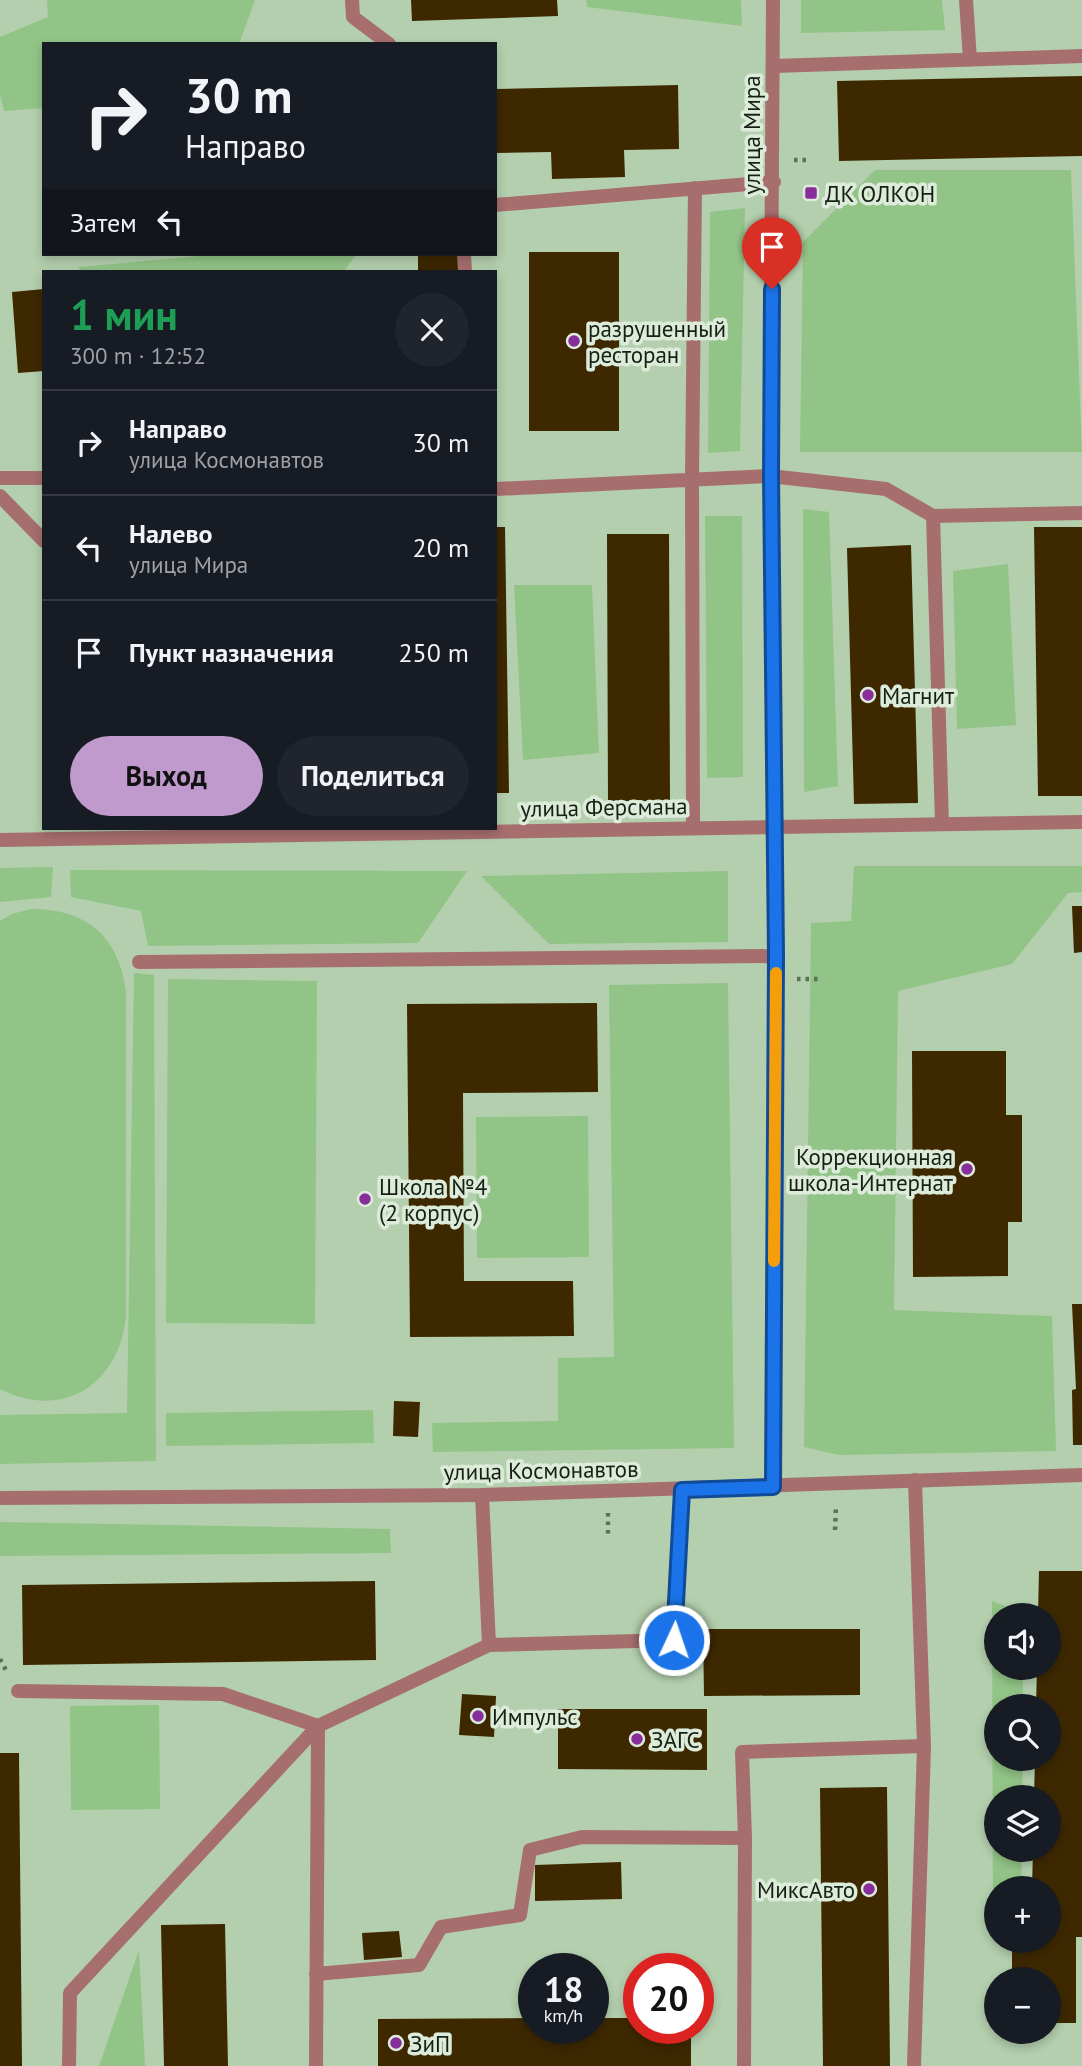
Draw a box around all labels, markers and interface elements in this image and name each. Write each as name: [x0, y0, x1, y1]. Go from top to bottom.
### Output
text: 30 m: [185, 63, 292, 127]
icon: right: [70, 70, 161, 161]
street label: улица Мира: [737, 75, 766, 195]
text: Направо: [185, 125, 306, 167]
place label: ДК ОЛКОН: [825, 179, 935, 208]
marker: ДК ОЛКОН: [803, 185, 819, 201]
icon: left: [151, 203, 189, 241]
text: Затем: [70, 206, 137, 239]
pin: [742, 217, 802, 289]
icon: arrive: [753, 228, 791, 266]
text: 1 мин: [70, 287, 178, 342]
button: close: [395, 293, 469, 367]
place label: разрушенный ресторан: [588, 314, 726, 369]
marker: разрушенный ресторан: [566, 333, 582, 349]
text: 300 m · 12:52: [70, 341, 206, 370]
text: Направо: [129, 412, 227, 445]
icon: right: [70, 424, 108, 462]
text: 30 m: [413, 426, 469, 459]
text: улица Космонавтов: [129, 445, 324, 474]
text: Налево: [129, 517, 213, 550]
icon: left: [70, 529, 108, 567]
text: 20 m: [413, 531, 469, 564]
text: улица Мира: [129, 550, 248, 579]
icon: arrive: [70, 634, 108, 672]
text: Пункт назначения: [129, 636, 334, 669]
text: 250 m: [398, 636, 469, 669]
place label: Магнит: [882, 681, 955, 710]
marker: Магнит: [860, 687, 876, 703]
button: Выход: [70, 736, 263, 816]
button: Поделиться: [277, 736, 469, 816]
street label: улица Ферсмана: [520, 791, 688, 823]
place label: Коррекционная школа-Интернат: [788, 1142, 954, 1197]
marker: Коррекционная школа-Интернат: [959, 1161, 975, 1177]
place label: Школа №4 (2 корпус): [379, 1172, 488, 1227]
marker: Школа №4 (2 корпус): [357, 1191, 373, 1207]
street label: улица Космонавтов: [443, 1454, 639, 1486]
position arrow: [637, 1603, 711, 1677]
map controls: [984, 1603, 1061, 2044]
button: sound: [984, 1603, 1061, 1680]
button: search: [984, 1694, 1061, 1771]
place label: Импульс: [492, 1702, 578, 1731]
marker: Импульс: [470, 1708, 486, 1724]
place label: ЗАГС: [651, 1725, 700, 1754]
marker: ЗАГС: [629, 1731, 645, 1747]
button: layers: [984, 1785, 1061, 1862]
place label: МиксАвто: [757, 1875, 855, 1904]
button: +: [984, 1876, 1061, 1953]
marker: МиксАвто: [861, 1881, 877, 1897]
speed limit sign: 20: [623, 1953, 714, 2044]
text: 18: [544, 1966, 583, 2012]
button: −: [984, 1967, 1061, 2044]
text: km/h: [544, 2004, 583, 2027]
place label: ЗиП: [410, 2029, 450, 2058]
marker: ЗиП: [388, 2035, 404, 2051]

